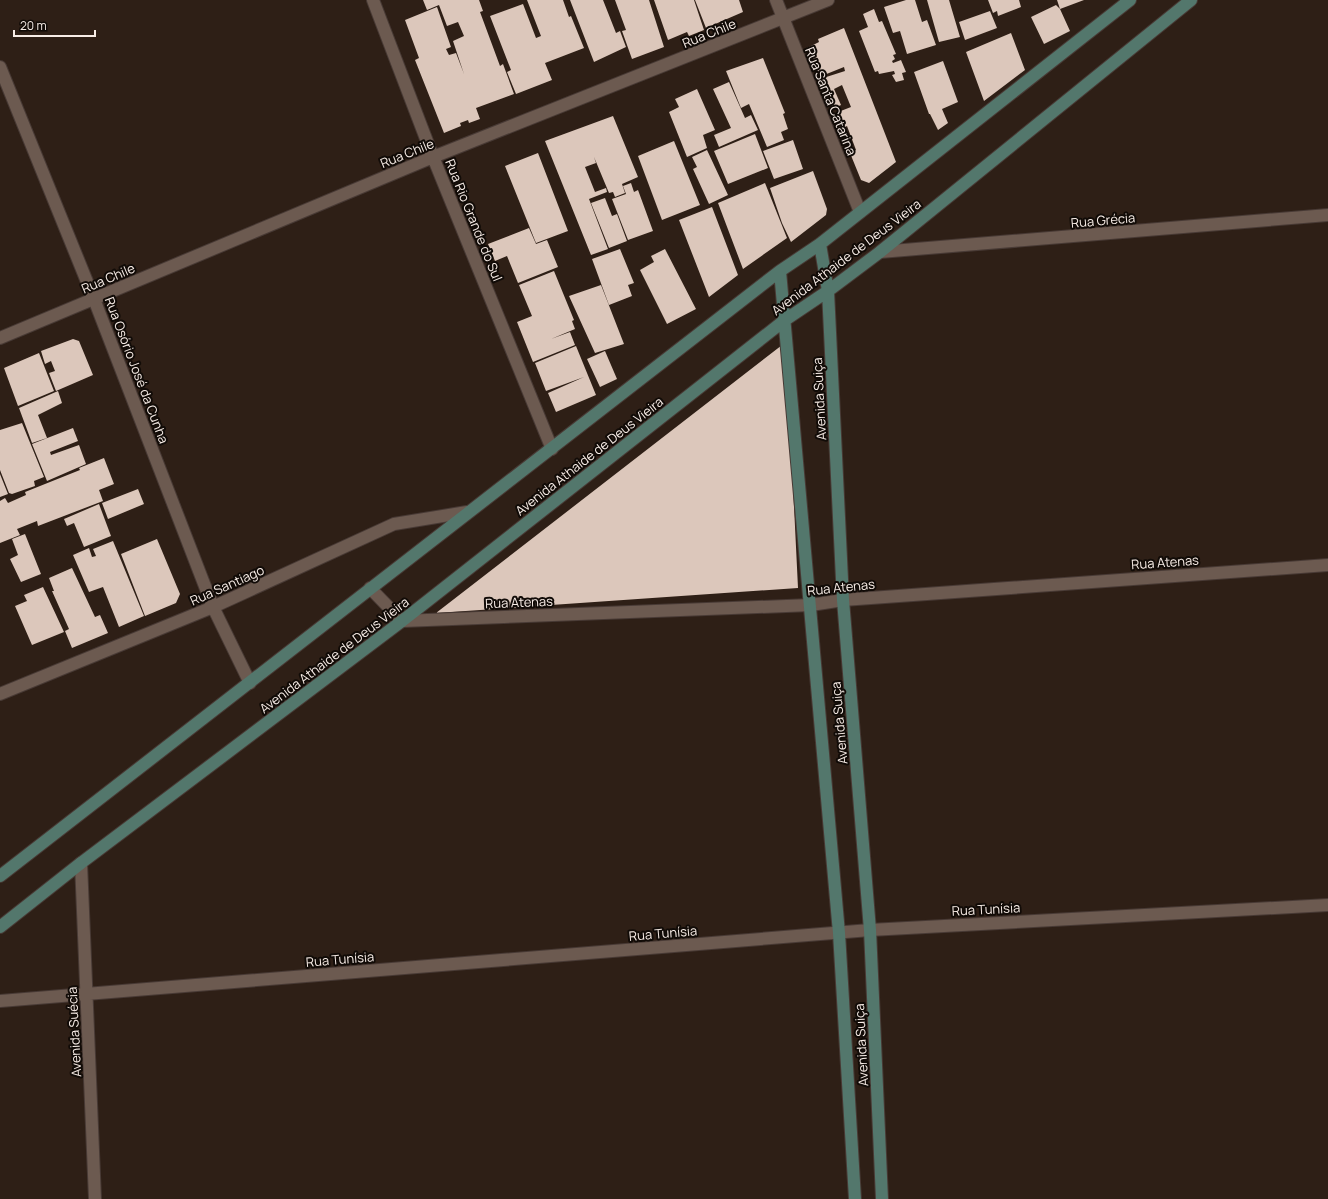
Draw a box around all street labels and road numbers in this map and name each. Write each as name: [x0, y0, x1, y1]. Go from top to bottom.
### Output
street label: Rua Chile: [679, 14, 739, 52]
street label: Rua Santa Catarina: [801, 44, 861, 158]
street label: Rua Chile: [377, 134, 437, 172]
street label: Rua Rio Grande do Sul: [441, 156, 507, 284]
street label: Avenida Athaide de Deus Vieira: [767, 195, 925, 319]
street label: Rua Grécia: [1070, 208, 1136, 232]
street label: Rua Chile: [79, 259, 138, 297]
street label: Rua Osório José da Cunha: [101, 294, 173, 446]
street label: Avenida Suiça: [808, 357, 830, 441]
street label: Avenida Athaide de Deus Vieira: [511, 393, 667, 519]
street label: Rua Atenas: [1131, 551, 1200, 573]
street label: Rua Santiago: [187, 560, 267, 609]
street label: Rua Atenas: [806, 574, 876, 599]
street label: Rua Atenas: [485, 592, 553, 612]
street label: Avenida Athaide de Deus Vieira: [255, 593, 413, 717]
street label: Avenida Suiça: [826, 681, 852, 765]
street label: Rua Tunísia: [951, 898, 1021, 920]
street label: Rua Tunísia: [628, 921, 698, 945]
street label: Rua Tunísia: [305, 947, 375, 971]
street label: Avenida Suécia: [63, 986, 85, 1078]
street label: Avenida Suiça: [850, 1003, 872, 1087]

